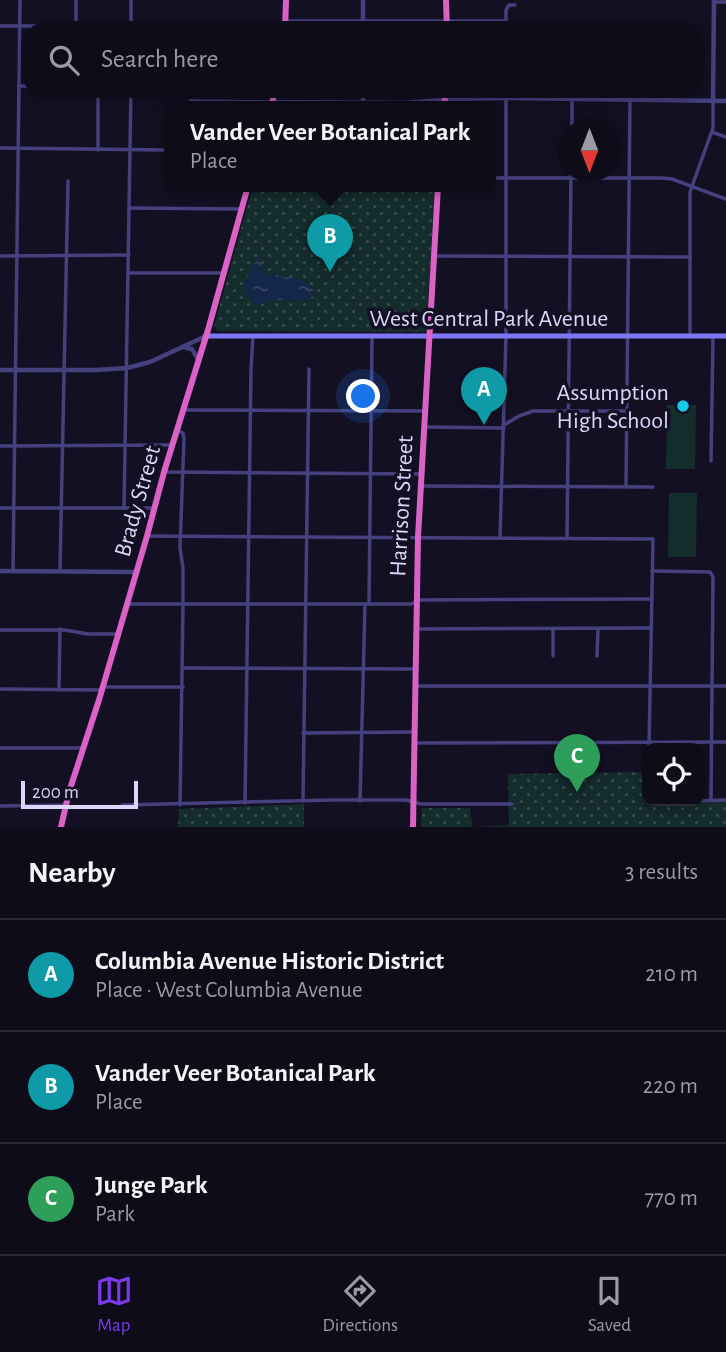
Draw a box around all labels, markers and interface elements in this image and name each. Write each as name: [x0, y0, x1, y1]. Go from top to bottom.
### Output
search box: [21, 21, 705, 98]
icon: search: [45, 41, 83, 79]
text: Search here: [101, 46, 219, 72]
popup: [164, 101, 496, 192]
text: Vander Veer Botanical Park: [190, 119, 470, 145]
north arrow: [558, 119, 621, 182]
text: Place: [190, 150, 237, 173]
pin: B: [307, 214, 353, 272]
street label: West Central Park Avenue: [370, 307, 608, 331]
pin: A: [461, 367, 507, 425]
your location: [346, 379, 380, 413]
place label: Assumption High School: [557, 381, 669, 433]
marker: Assumption High School: [675, 398, 691, 414]
street label: Harrison Street: [386, 435, 418, 577]
street label: Brady Street: [111, 443, 165, 560]
pin: C: [554, 734, 600, 792]
map controls: [642, 743, 705, 806]
button: locate: [642, 743, 705, 806]
scale bar: [21, 778, 138, 810]
text: 200 m: [32, 783, 79, 802]
text: Nearby: [28, 858, 116, 888]
text: 3 results: [625, 861, 698, 884]
text: Columbia Avenue Historic District: [95, 948, 444, 974]
text: A: [44, 963, 58, 986]
text: 210 m: [645, 963, 698, 986]
text: Place · West Columbia Avenue: [95, 979, 363, 1002]
text: Vander Veer Botanical Park: [95, 1060, 376, 1086]
text: B: [44, 1075, 58, 1098]
text: 220 m: [643, 1075, 698, 1098]
text: Place: [95, 1091, 143, 1114]
text: Junge Park: [95, 1172, 208, 1198]
text: C: [45, 1187, 57, 1210]
text: 770 m: [644, 1187, 698, 1210]
text: Park: [95, 1203, 135, 1226]
tab: Map: [95, 1272, 133, 1337]
tab: Directions: [322, 1272, 398, 1337]
tab: Saved: [588, 1272, 631, 1337]

